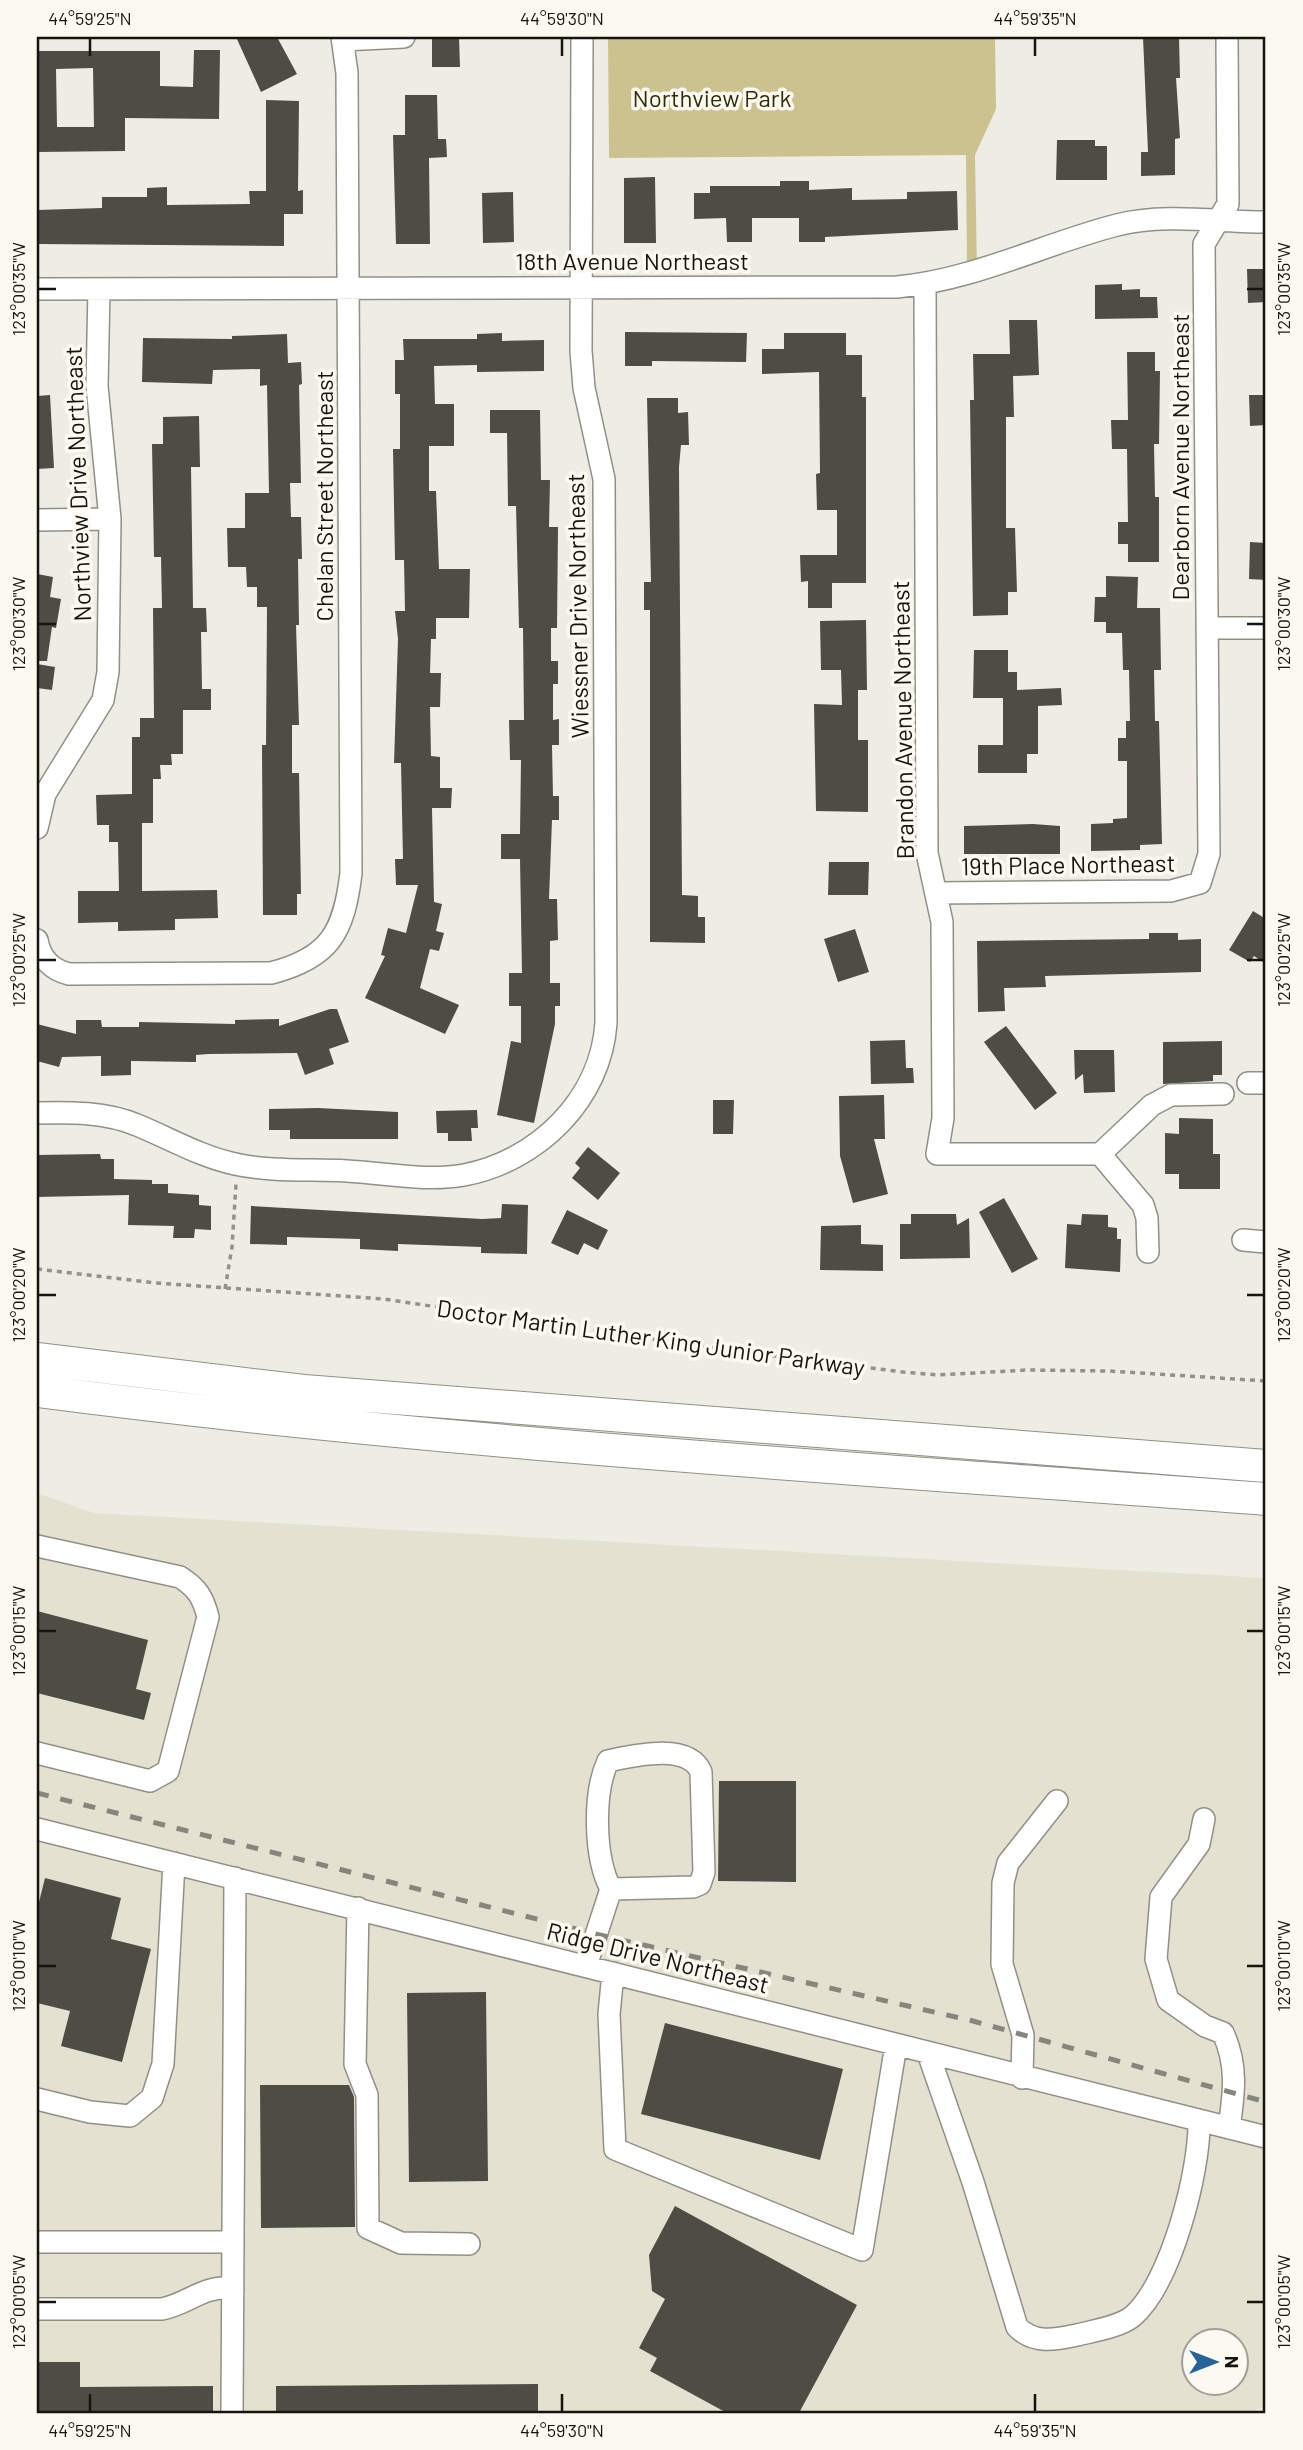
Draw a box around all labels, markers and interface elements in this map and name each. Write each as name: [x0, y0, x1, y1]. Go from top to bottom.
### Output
text: 44°59'25"N: [48, 7, 132, 29]
text: 44°59'30"N: [520, 7, 604, 29]
text: 44°59'35"N: [993, 7, 1077, 29]
park label: Northview Park: [632, 83, 792, 112]
text: 123°00'35"W: [7, 242, 29, 336]
text: 123°00'35"W: [1272, 242, 1294, 336]
street label: 18th Avenue Northeast: [515, 246, 749, 275]
street label: Dearborn Avenue Northeast: [1165, 313, 1194, 601]
street label: Northview Drive Northeast: [58, 346, 96, 622]
street label: Chelan Street Northeast: [309, 370, 338, 622]
street label: Wiessner Drive Northeast: [560, 473, 594, 739]
text: 123°00'30"W: [7, 576, 29, 671]
text: 123°00'30"W: [1272, 576, 1294, 671]
street label: Brandon Avenue Northeast: [885, 580, 919, 860]
street label: 19th Place Northeast: [961, 848, 1175, 880]
text: 123°00'25"W: [7, 913, 29, 1007]
text: 123°00'25"W: [1272, 913, 1294, 1007]
text: 123°00'20"W: [7, 1247, 29, 1343]
text: 123°00'20"W: [1272, 1247, 1294, 1343]
street label: Doctor Martin Luther King Junior Parkway: [435, 1293, 867, 1381]
text: 123°00'15"W: [7, 1585, 29, 1676]
text: 123°00'15"W: [1272, 1585, 1294, 1676]
street label: Ridge Drive Northeast: [544, 1915, 772, 1999]
text: 123°00'10"W: [7, 1920, 29, 2012]
text: 123°00'10"W: [1272, 1920, 1294, 2012]
text: 123°00'05"W: [7, 2254, 29, 2349]
text: 123°00'05"W: [1272, 2254, 1294, 2349]
north arrow: [1180, 2328, 1250, 2398]
text: N: [1221, 2356, 1244, 2368]
text: 44°59'25"N: [48, 2419, 132, 2441]
text: 44°59'30"N: [520, 2419, 604, 2441]
text: 44°59'35"N: [993, 2419, 1077, 2441]

